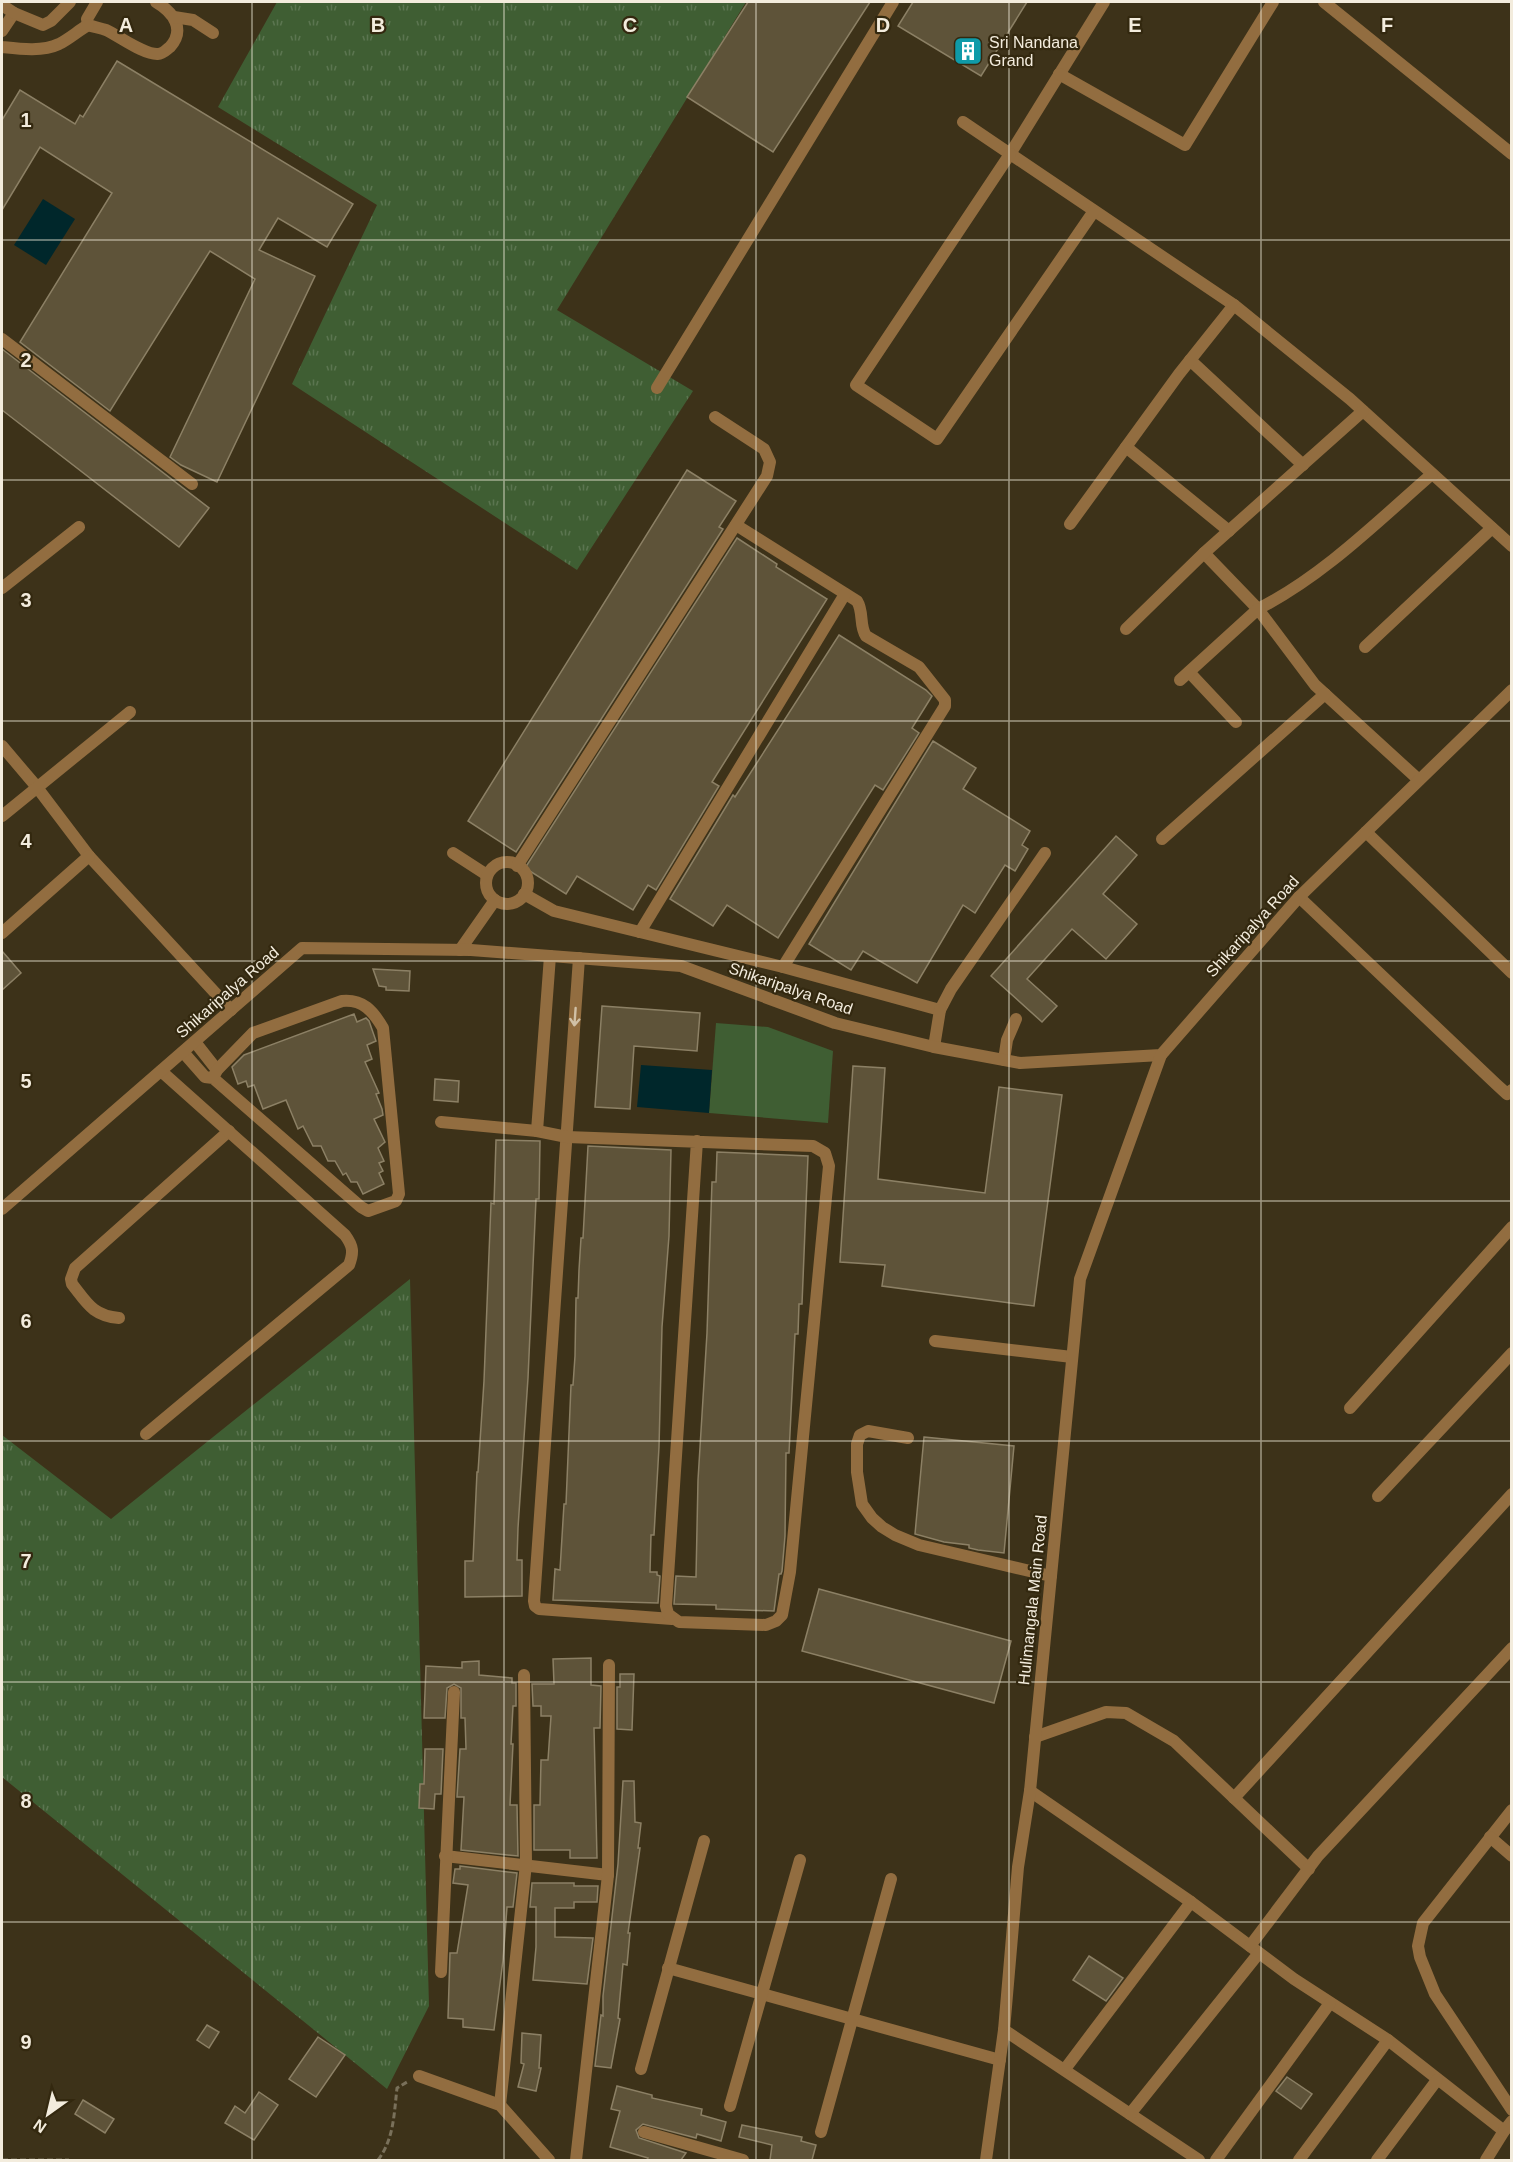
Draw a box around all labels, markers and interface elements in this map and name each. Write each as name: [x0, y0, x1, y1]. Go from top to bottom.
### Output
text: A: [119, 14, 133, 36]
text: B: [371, 14, 385, 36]
text: C: [623, 14, 637, 36]
text: D: [876, 14, 890, 36]
text: E: [1128, 14, 1142, 36]
text: F: [1381, 14, 1393, 36]
place label: Sri Nandana Grand: [989, 34, 1078, 69]
building icon: Sri Nandana Grand: [952, 35, 984, 67]
text: 1: [20, 109, 32, 131]
text: 2: [20, 349, 32, 371]
text: 3: [20, 589, 32, 611]
text: 4: [20, 830, 32, 852]
street label: Shikaripalya Road: [1203, 872, 1302, 980]
street label: Shikaripalya Road: [173, 943, 282, 1041]
street label: Shikaripalya Road: [727, 959, 855, 1018]
one-way arrow: [569, 1006, 580, 1026]
text: 5: [20, 1070, 32, 1092]
text: 6: [20, 1310, 32, 1332]
street label: Hulimangala Main Road: [1015, 1514, 1050, 1686]
text: 7: [20, 1550, 32, 1572]
text: 8: [20, 1790, 32, 1812]
text: 9: [20, 2031, 32, 2053]
north arrow: [18, 2084, 78, 2144]
text: N: [30, 2116, 49, 2136]

